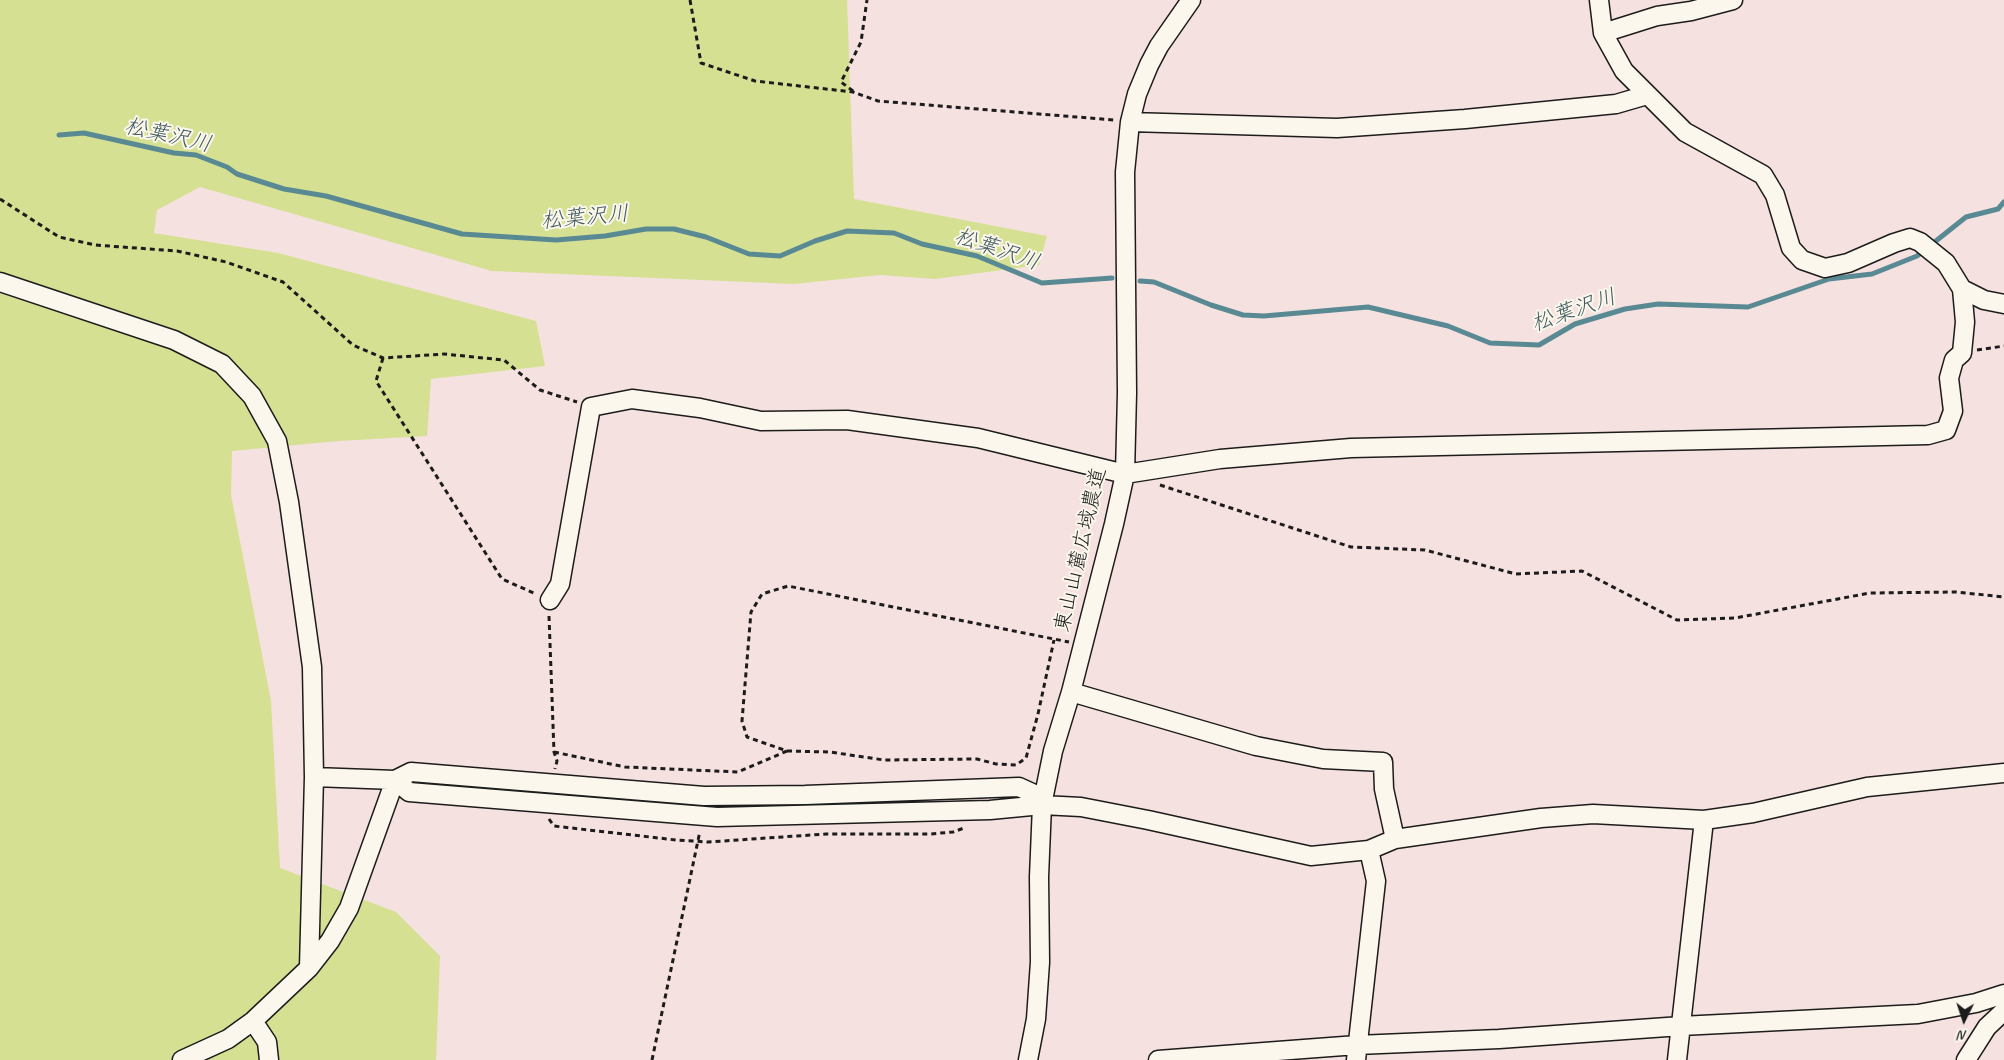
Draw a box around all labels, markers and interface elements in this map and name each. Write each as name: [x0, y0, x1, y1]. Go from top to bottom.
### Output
water label: 松葉沢川: [122, 113, 214, 159]
water label: 松葉沢川: [540, 201, 630, 235]
water label: 松葉沢川: [951, 223, 1043, 277]
water label: 松葉沢川: [1528, 284, 1620, 338]
street label: 東山山麓広域農道: [1050, 465, 1112, 635]
north arrow: [1939, 995, 1989, 1045]
text: N: [1958, 1027, 1968, 1044]

